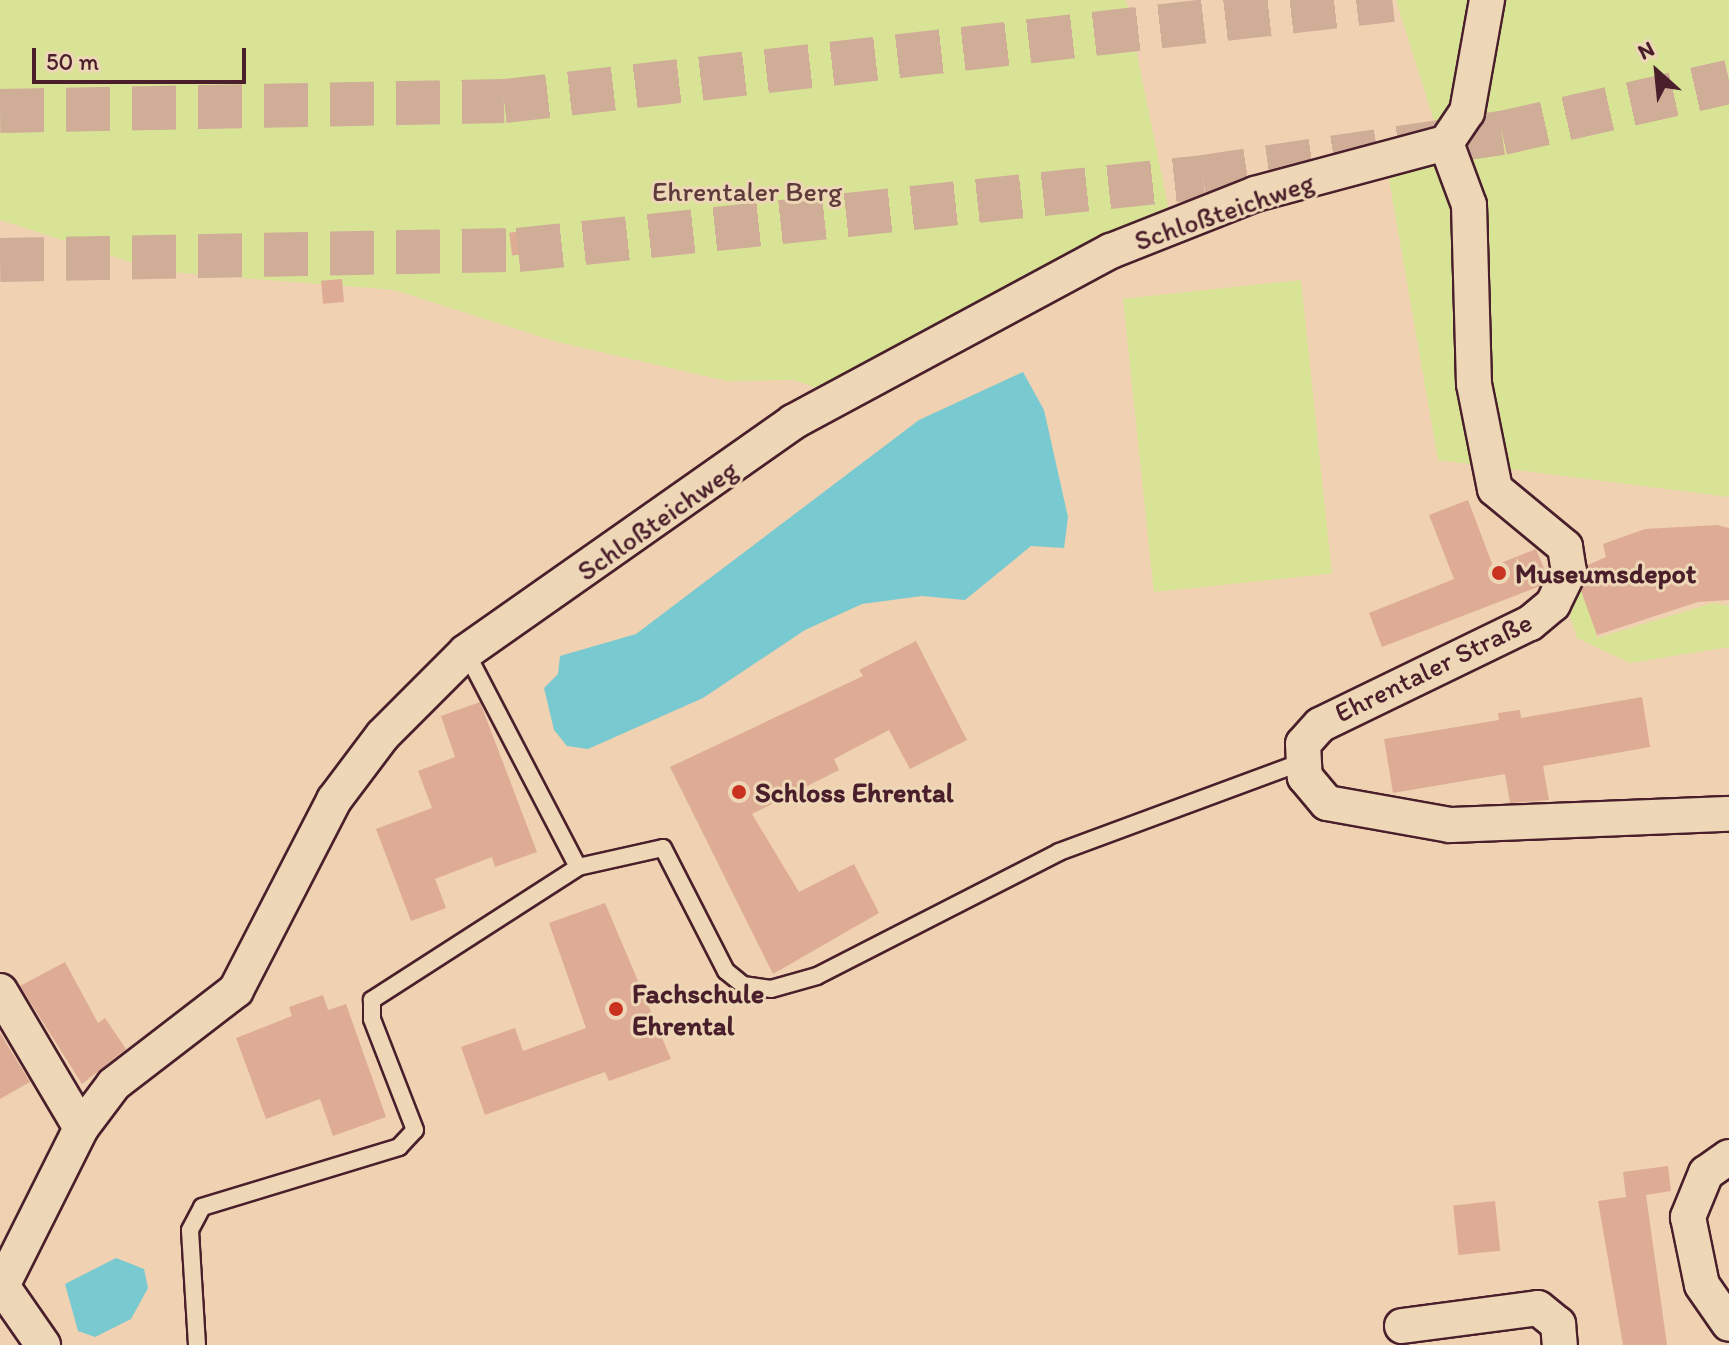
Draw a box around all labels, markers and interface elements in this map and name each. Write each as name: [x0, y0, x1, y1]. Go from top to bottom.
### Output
scale bar: [36, 32, 250, 82]
north arrow: [1617, 32, 1697, 112]
text: N: [1633, 35, 1659, 66]
text: 50 m: [46, 47, 99, 76]
street label: Schloßteichweg: [1130, 165, 1318, 257]
park label: Ehrentaler Berg: [652, 174, 842, 208]
street label: Schloßteichweg: [570, 452, 744, 588]
place label: Museumsdepot: [1515, 556, 1696, 590]
marker: Museumsdepot: [1490, 564, 1508, 582]
street label: Ehrentaler Straße: [1329, 605, 1537, 729]
place label: Schloss Ehrental: [755, 775, 954, 809]
marker: Schloss Ehrental: [730, 783, 748, 801]
place label: Fachschule Ehrental: [632, 976, 764, 1042]
marker: Fachschule Ehrental: [607, 1000, 625, 1018]

